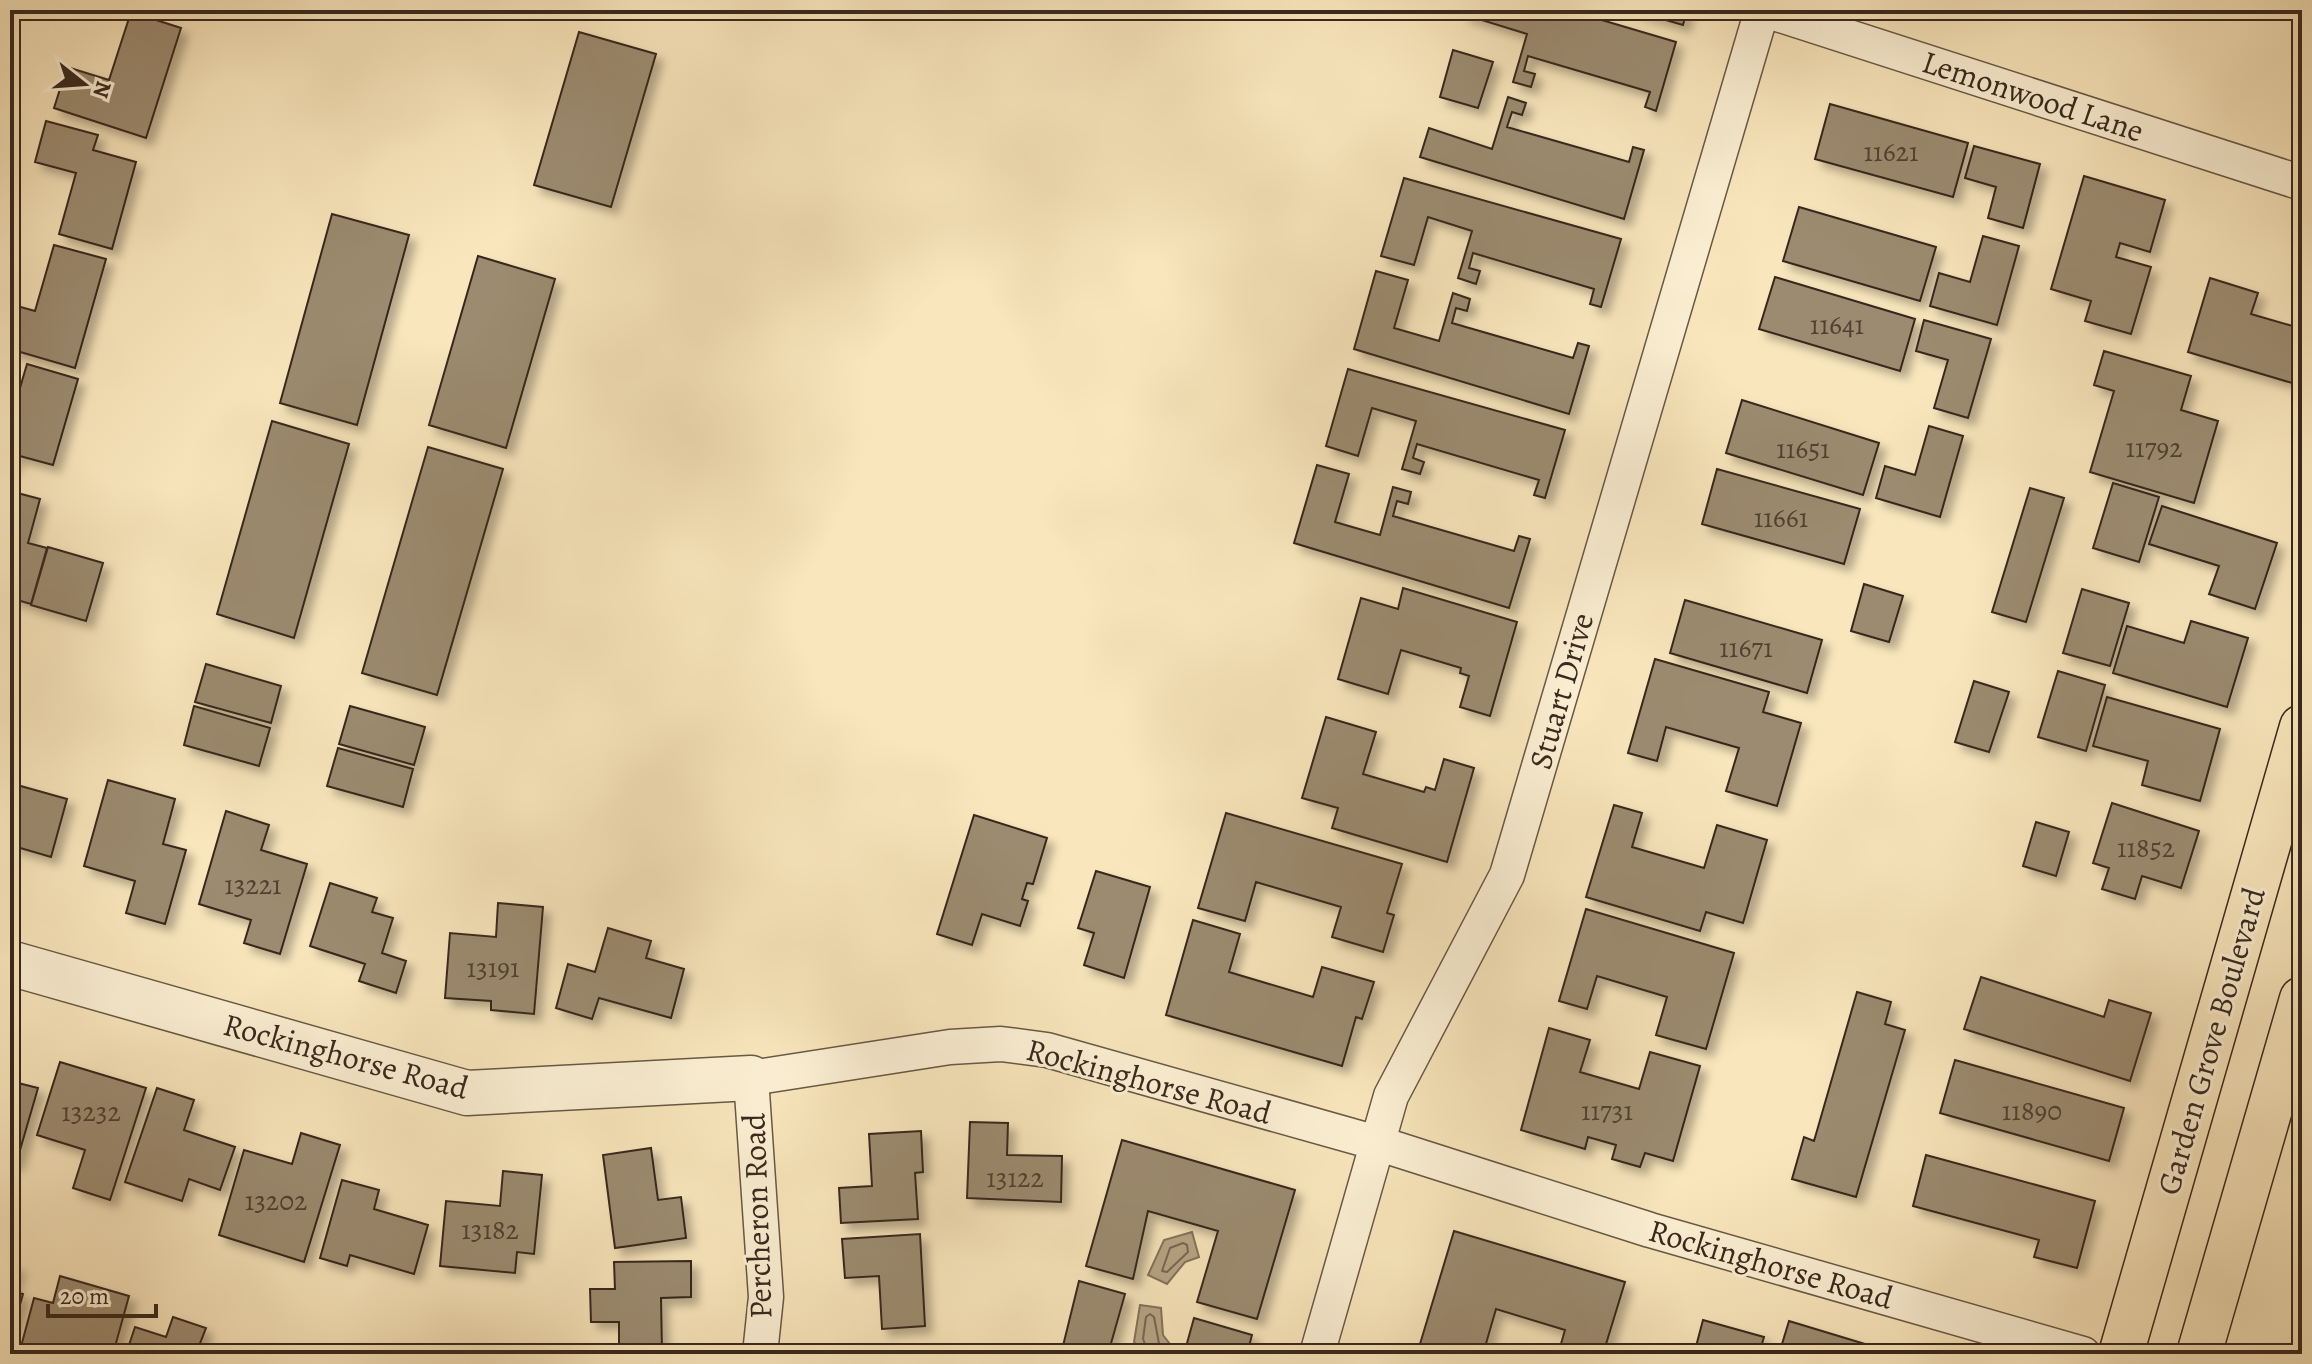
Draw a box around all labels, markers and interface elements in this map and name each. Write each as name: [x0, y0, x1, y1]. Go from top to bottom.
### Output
street label: Lemonwood Lane: [1917, 39, 2149, 153]
north arrow: [44, 44, 124, 124]
text: N: [85, 78, 119, 102]
house number: 11621: [1864, 133, 1918, 171]
house number: 11641: [1810, 306, 1864, 344]
house number: 11792: [2126, 429, 2182, 467]
house number: 11651: [1776, 430, 1830, 468]
house number: 11661: [1754, 499, 1808, 537]
street label: Stuart Drive: [1518, 608, 1604, 774]
house number: 11671: [1719, 629, 1773, 667]
house number: 11852: [2117, 829, 2175, 867]
house number: 13221: [224, 866, 282, 904]
street label: Garden Grove Boulevard: [2146, 881, 2276, 1200]
house number: 13191: [466, 949, 520, 987]
street label: Rockinghorse Road: [219, 1002, 474, 1110]
street label: Rockinghorse Road: [1022, 1027, 1277, 1135]
house number: 11731: [1581, 1092, 1633, 1130]
house number: 11890: [2002, 1092, 2062, 1130]
house number: 13232: [61, 1093, 121, 1131]
street label: Percheron Road: [731, 1112, 783, 1320]
house number: 13122: [986, 1159, 1044, 1197]
house number: 13202: [245, 1182, 307, 1220]
street label: Rockinghorse Road: [1644, 1208, 1899, 1320]
house number: 13182: [461, 1211, 519, 1249]
scale bar: [48, 1268, 156, 1318]
text: 20 m: [60, 1280, 109, 1312]

